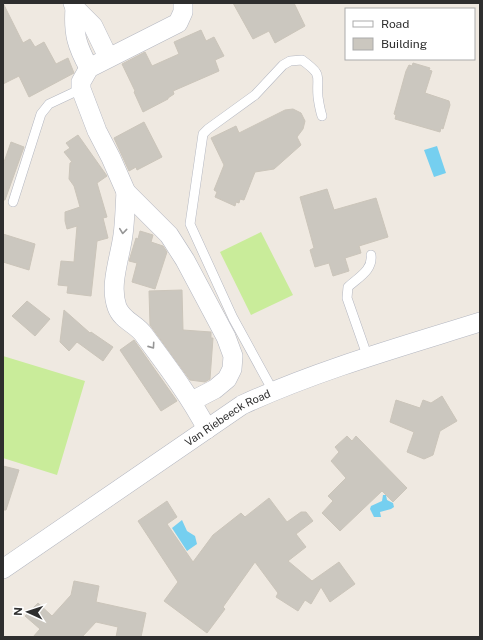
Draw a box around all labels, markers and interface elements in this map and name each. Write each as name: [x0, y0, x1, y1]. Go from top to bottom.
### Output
legend: [345, 8, 475, 60]
text: Road: [381, 17, 409, 31]
text: Building: [381, 37, 427, 51]
one-way arrow: [119, 228, 128, 234]
one-way arrow: [147, 342, 155, 349]
street label: Van Riebeeck Road: [183, 387, 272, 448]
north arrow: [8, 592, 48, 632]
text: N: [12, 607, 24, 616]

